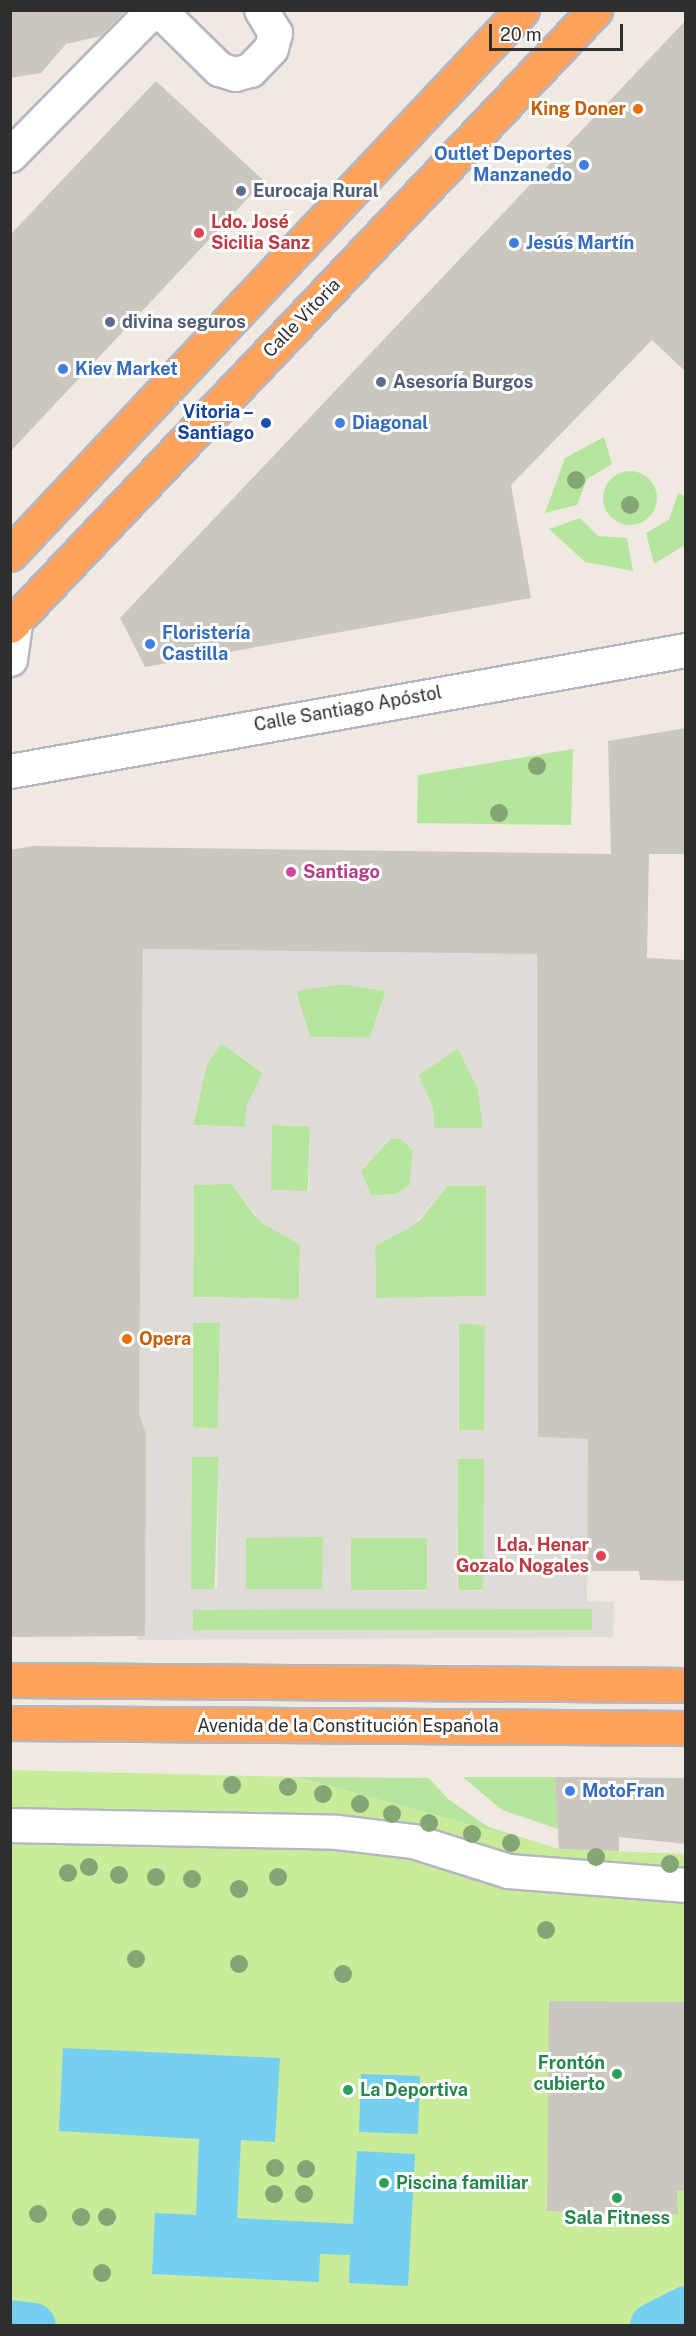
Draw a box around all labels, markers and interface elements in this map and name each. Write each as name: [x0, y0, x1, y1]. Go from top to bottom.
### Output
scale bar: [492, 12, 626, 50]
text: 20 m: [500, 24, 542, 45]
place label: King Doner: [530, 98, 626, 120]
marker: King Doner: [631, 102, 645, 116]
place label: Outlet Deportes Manzanedo: [434, 144, 572, 186]
marker: Outlet Deportes Manzanedo: [577, 158, 591, 172]
place label: Eurocaja Rural: [253, 180, 379, 202]
marker: Eurocaja Rural: [234, 184, 248, 198]
place label: Ldo. José Sicilia Sanz: [211, 212, 310, 254]
marker: Ldo. José Sicilia Sanz: [192, 226, 206, 240]
place label: Jesús Martín: [526, 232, 634, 254]
marker: Jesús Martín: [507, 236, 521, 250]
street label: Calle Vitoria: [259, 274, 345, 362]
place label: divina seguros: [122, 311, 246, 333]
marker: divina seguros: [103, 315, 117, 329]
place label: Kiev Market: [75, 358, 178, 380]
marker: Kiev Market: [56, 362, 70, 376]
place label: Asesoría Burgos: [393, 371, 533, 393]
marker: Asesoría Burgos: [374, 375, 388, 389]
place label: Vitoria – Santiago: [177, 402, 254, 444]
place label: Diagonal: [352, 412, 428, 434]
marker: Vitoria – Santiago: [259, 416, 273, 430]
marker: Diagonal: [333, 416, 347, 430]
place label: Floristería Castilla: [162, 623, 250, 666]
marker: Floristería Castilla: [143, 637, 157, 651]
street label: Calle Santiago Apóstol: [252, 682, 444, 736]
place label: Santiago: [303, 861, 380, 883]
marker: Santiago: [284, 865, 298, 879]
place label: Opera: [139, 1328, 191, 1350]
marker: Opera: [120, 1332, 134, 1346]
place label: Lda. Henar Gozalo Nogales: [456, 1535, 589, 1578]
marker: Lda. Henar Gozalo Nogales: [594, 1549, 608, 1563]
street label: Avenida de la Constitución Española: [197, 1715, 499, 1737]
place label: MotoFran: [582, 1780, 665, 1802]
marker: MotoFran: [563, 1784, 577, 1798]
place label: Frontón cubierto: [533, 2053, 605, 2096]
marker: Frontón cubierto: [610, 2067, 624, 2081]
place label: La Deportiva: [360, 2079, 468, 2101]
marker: La Deportiva: [341, 2083, 355, 2097]
place label: Piscina familiar: [396, 2172, 528, 2194]
marker: Piscina familiar: [377, 2176, 391, 2190]
marker: Sala Fitness: [610, 2191, 624, 2205]
place label: Sala Fitness: [564, 2207, 670, 2229]

